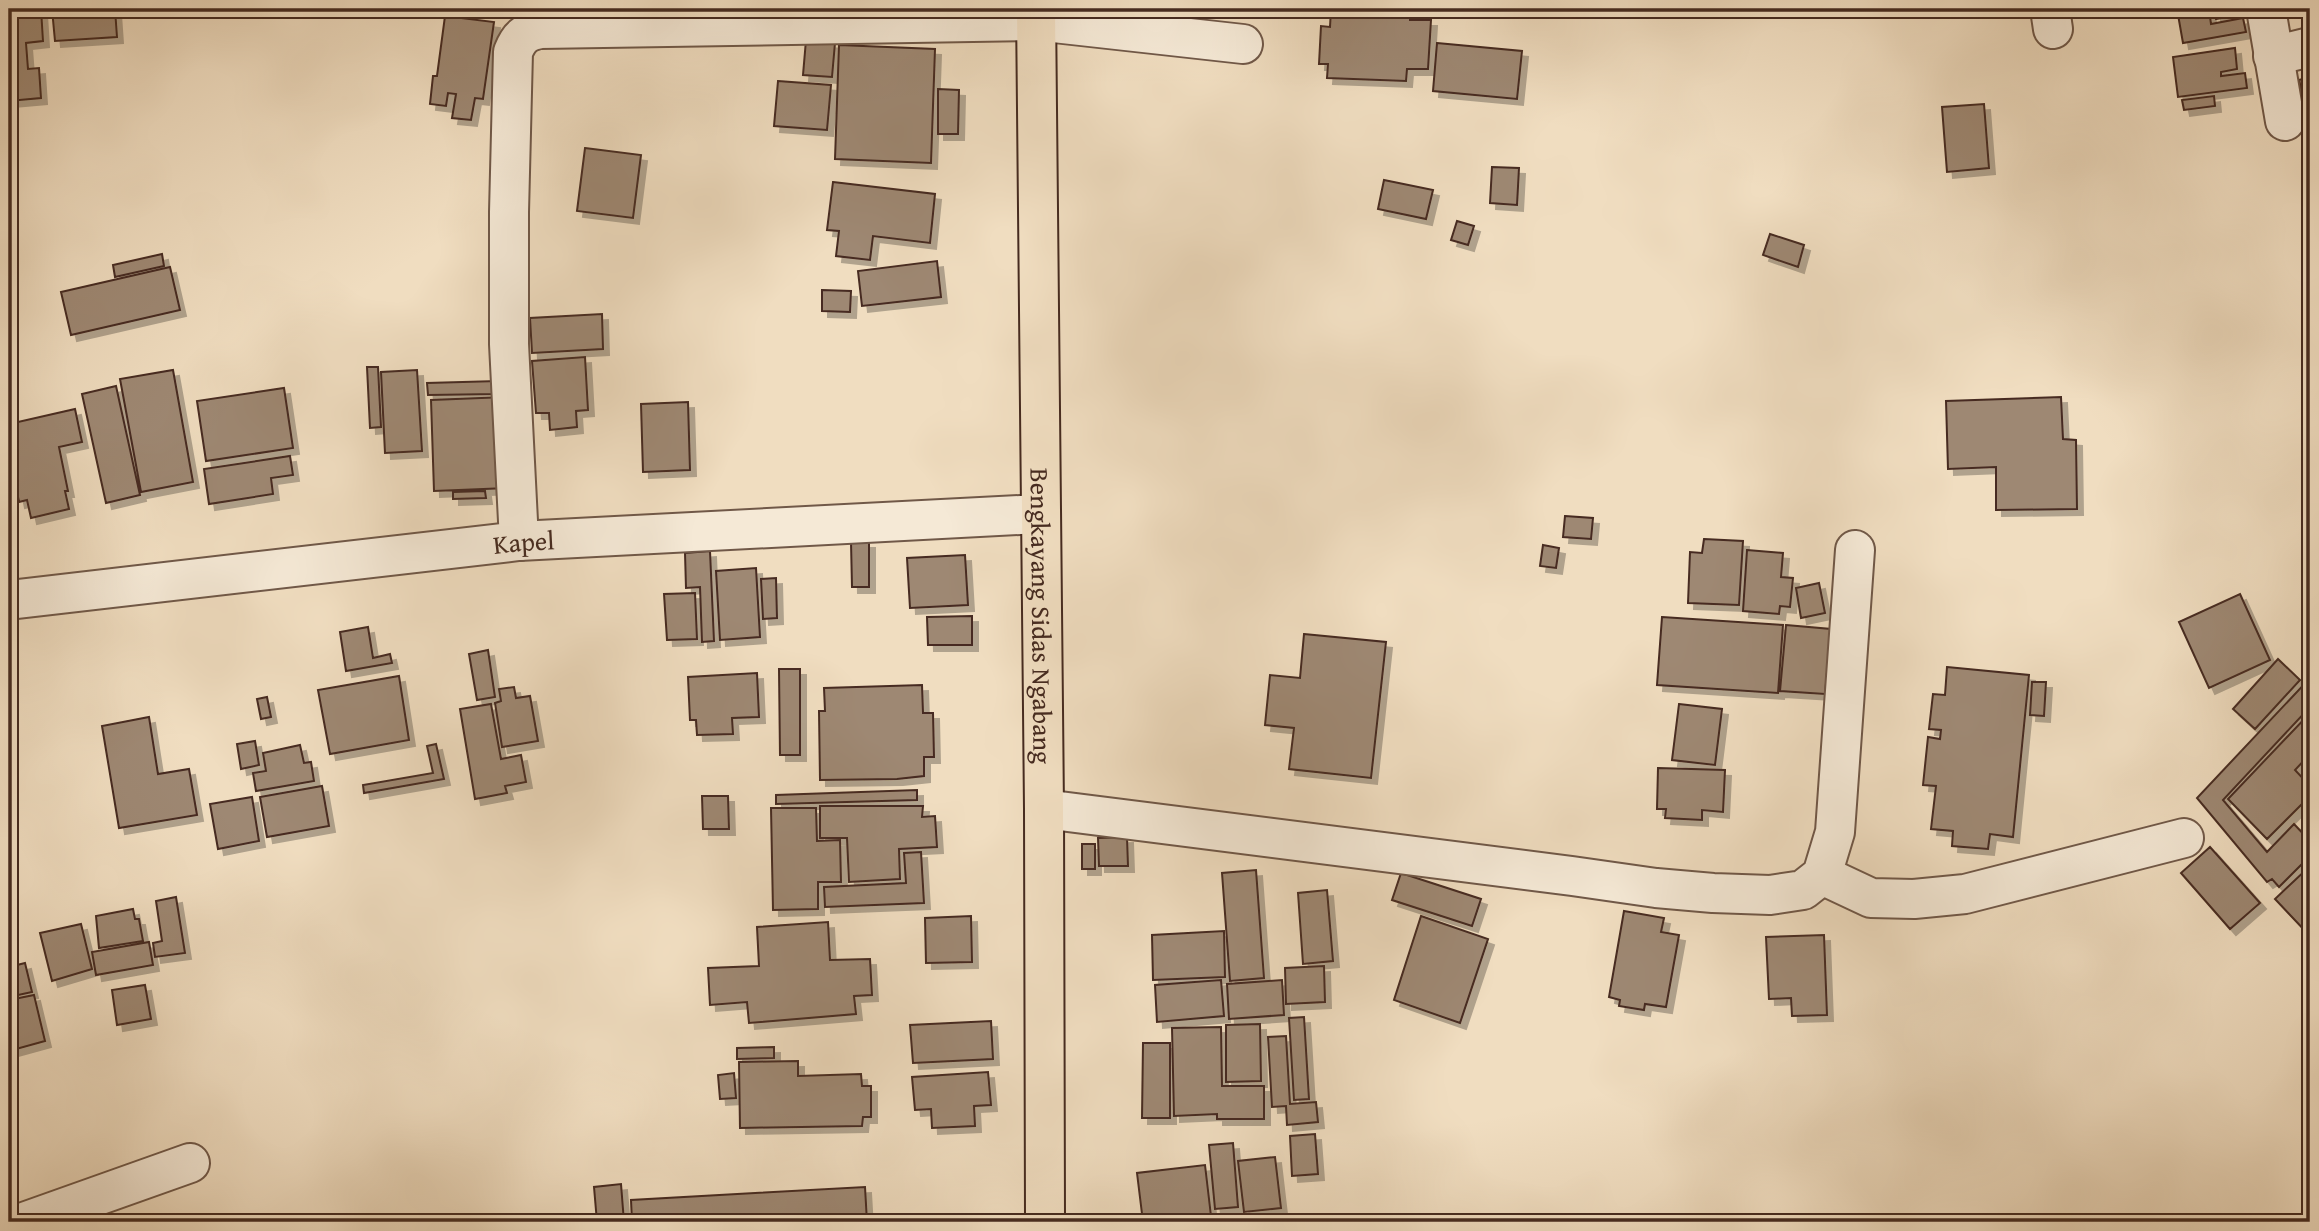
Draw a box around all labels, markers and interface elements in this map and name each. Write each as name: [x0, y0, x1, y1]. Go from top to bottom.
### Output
street label: Bengkayang Sidas Ngabang: [1021, 468, 1063, 764]
street label: Kapel: [491, 520, 555, 563]

